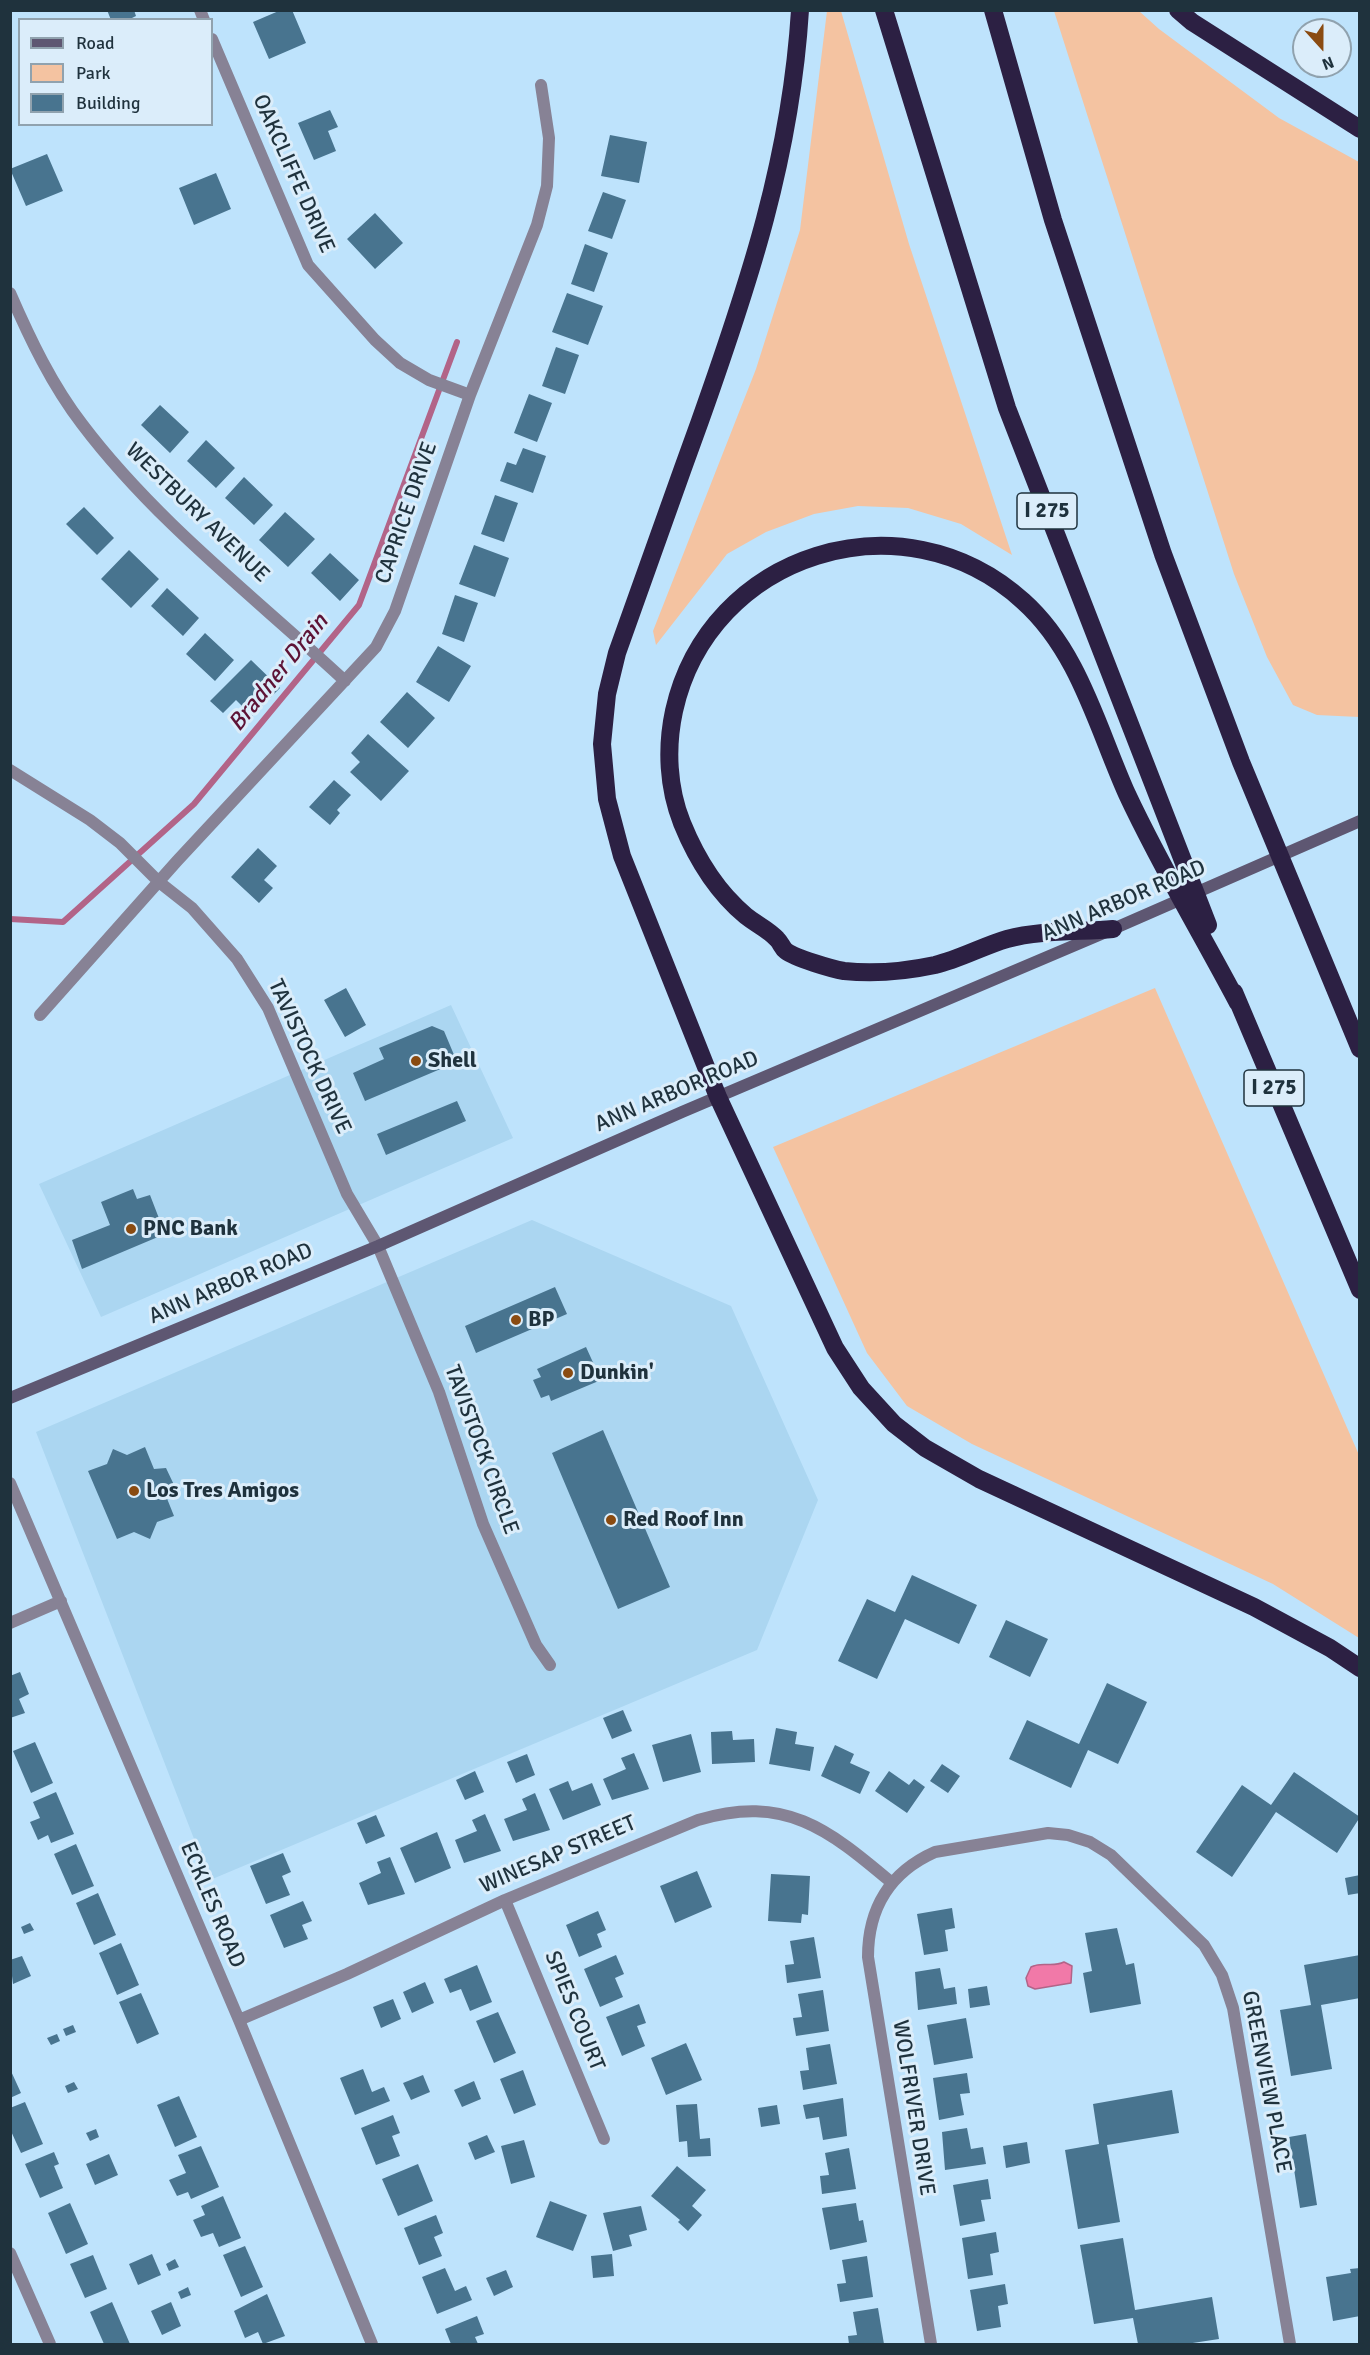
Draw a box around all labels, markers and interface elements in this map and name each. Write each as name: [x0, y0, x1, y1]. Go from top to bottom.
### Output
legend: [18, 18, 213, 126]
north arrow: [1292, 18, 1352, 78]
text: Road: [76, 32, 115, 54]
text: N: [1319, 52, 1337, 74]
text: Park: [76, 62, 111, 84]
street label: OAKCLIFFE DRIVE: [246, 91, 340, 257]
text: Building: [76, 92, 140, 114]
street label: WESTBURY AVENUE: [120, 438, 274, 588]
street label: CAPRICE DRIVE: [370, 439, 444, 587]
road number: I 275: [1017, 493, 1077, 529]
water label: Bradner Drain: [223, 608, 335, 738]
street label: ANN ARBOR ROAD: [1038, 855, 1210, 947]
street label: TAVISTOCK DRIVE: [262, 976, 356, 1138]
street label: ANN ARBOR ROAD: [591, 1046, 763, 1138]
place label: Shell: [428, 1048, 477, 1074]
marker: Shell: [409, 1054, 423, 1068]
road number: I 275: [1244, 1070, 1304, 1106]
place label: PNC Bank: [143, 1216, 238, 1242]
marker: PNC Bank: [124, 1222, 138, 1236]
street label: ANN ARBOR ROAD: [145, 1238, 317, 1330]
place label: BP: [528, 1307, 554, 1333]
marker: BP: [509, 1313, 523, 1327]
place label: Dunkin': [580, 1360, 654, 1386]
street label: TAVISTOCK CIRCLE: [438, 1362, 524, 1538]
marker: Dunkin': [561, 1366, 575, 1380]
place label: Los Tres Amigos: [146, 1478, 299, 1504]
marker: Los Tres Amigos: [127, 1484, 141, 1498]
place label: Red Roof Inn: [623, 1507, 744, 1533]
marker: Red Roof Inn: [604, 1513, 618, 1527]
street label: WINESAP STREET: [476, 1810, 640, 1900]
street label: ECKLES ROAD: [174, 1838, 250, 1972]
street label: SPIES COURT: [538, 1947, 610, 2075]
street label: GREENVIEW PLACE: [1235, 1989, 1297, 2175]
street label: WOLFRIVER DRIVE: [886, 2018, 940, 2198]

